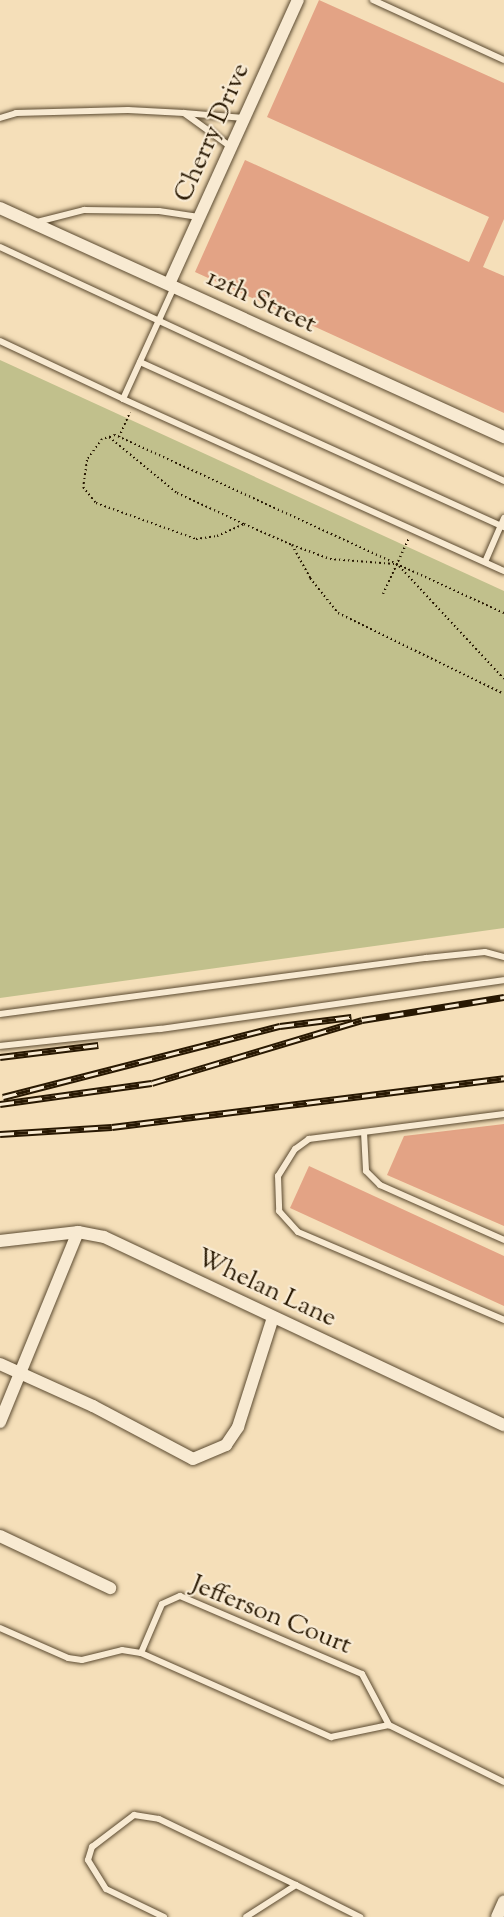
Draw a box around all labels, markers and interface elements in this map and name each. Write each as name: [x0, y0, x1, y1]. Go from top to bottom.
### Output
street label: Cherry Drive: [169, 59, 257, 207]
street label: 12th Street: [201, 263, 321, 341]
street label: Whelan Lane: [191, 1243, 341, 1335]
street label: Jefferson Court: [186, 1570, 356, 1662]

